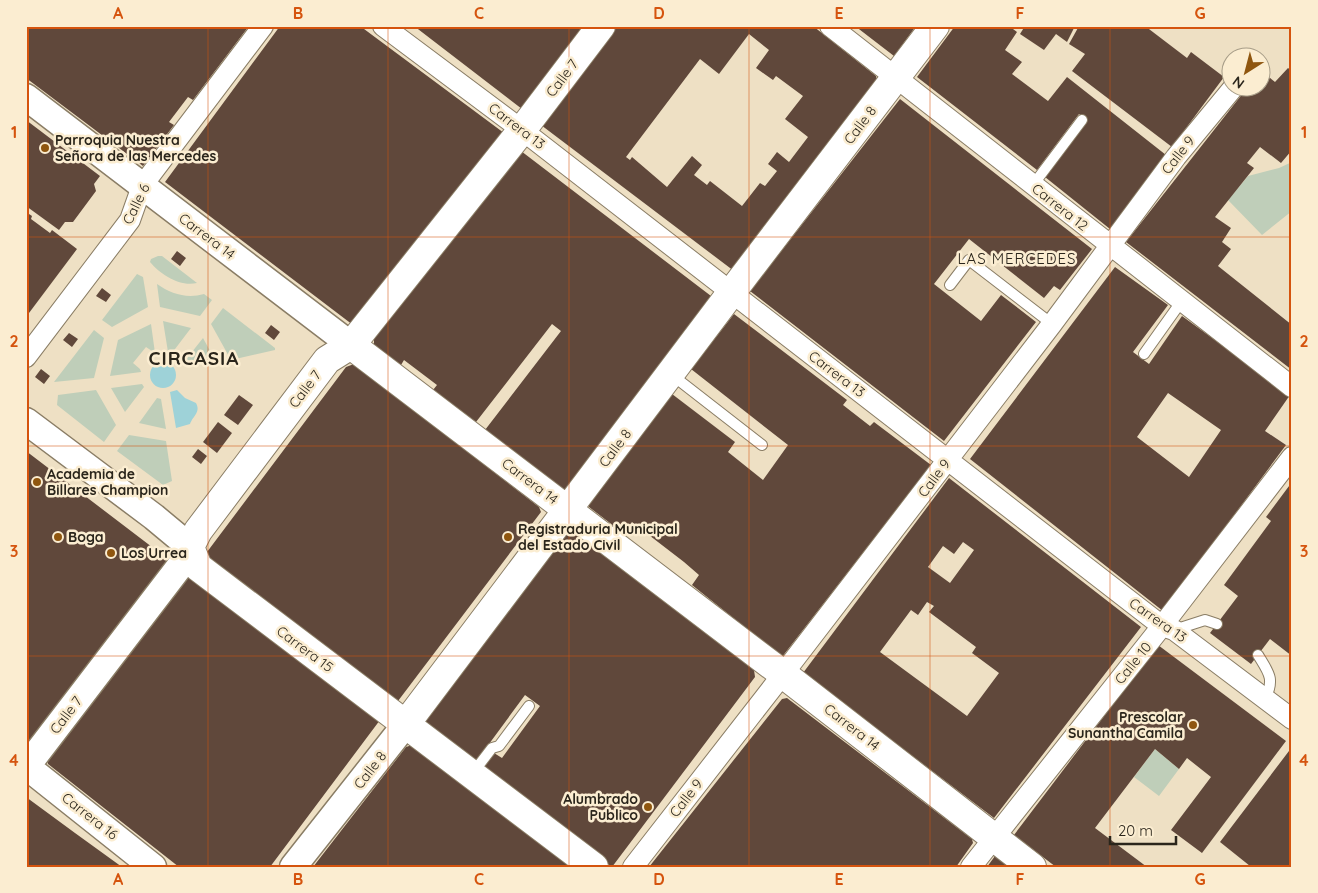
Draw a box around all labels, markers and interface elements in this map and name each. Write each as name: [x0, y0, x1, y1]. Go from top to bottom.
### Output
text: A: [113, 3, 124, 23]
text: B: [293, 3, 303, 23]
text: C: [474, 3, 484, 23]
text: D: [653, 3, 665, 23]
text: E: [834, 3, 844, 23]
text: F: [1016, 3, 1025, 23]
text: G: [1194, 3, 1206, 23]
north arrow: [1220, 48, 1270, 98]
street label: Calle 7: [542, 55, 582, 101]
text: N: [1229, 72, 1248, 93]
street label: Carrera 13: [485, 99, 549, 153]
street label: Calle 8: [840, 102, 880, 148]
text: 1: [11, 122, 17, 142]
text: 1: [1301, 122, 1307, 142]
place label: Parroquia Nuestra Señora de las Mercedes: [55, 131, 217, 165]
street label: Calle 9: [1158, 132, 1199, 178]
marker: Parroquia Nuestra Señora de las Mercedes: [39, 142, 51, 154]
street label: Carrera 12: [1028, 179, 1092, 235]
street label: Calle 6: [118, 180, 154, 227]
street label: Carrera 14: [175, 209, 239, 263]
district label: LAS MERCEDES: [957, 249, 1077, 268]
text: 2: [9, 331, 19, 351]
text: 2: [1299, 331, 1309, 351]
district label: CIRCASIA: [149, 346, 239, 370]
street label: Carrera 13: [805, 347, 869, 401]
street label: Calle 7: [285, 366, 325, 412]
street label: Calle 8: [595, 425, 635, 471]
street label: Carrera 14: [498, 454, 562, 508]
street label: Calle 9: [914, 455, 954, 501]
place label: Academia de Billares Champion: [47, 465, 168, 499]
marker: Academia de Billares Champion: [31, 476, 43, 488]
place label: Registraduria Municipal del Estado Civil: [518, 520, 678, 554]
place label: Boga: [68, 528, 104, 546]
marker: Boga: [52, 531, 64, 543]
marker: Registraduria Municipal del Estado Civil: [502, 531, 514, 543]
text: 3: [10, 541, 18, 561]
text: 3: [1300, 541, 1308, 561]
place label: Los Urrea: [121, 544, 187, 562]
marker: Los Urrea: [105, 547, 117, 559]
street label: Carrera 13: [1126, 594, 1190, 646]
street label: Carrera 15: [273, 622, 337, 676]
street label: Calle 10: [1111, 638, 1155, 688]
street label: Calle 7: [46, 692, 86, 738]
street label: Carrera 14: [820, 700, 884, 754]
place label: Prescolar Sunantha Camila: [1068, 708, 1183, 742]
marker: Prescolar Sunantha Camila: [1187, 719, 1199, 731]
street label: Calle 8: [350, 747, 390, 793]
text: 4: [9, 750, 19, 770]
text: 4: [1299, 750, 1309, 770]
street label: Calle 9: [666, 775, 707, 821]
street label: Carrera 16: [58, 789, 122, 844]
place label: Alumbrado Publico: [563, 790, 638, 824]
marker: Alumbrado Publico: [642, 801, 654, 813]
scale bar: [1110, 813, 1177, 845]
text: 20 m: [1118, 821, 1153, 840]
text: A: [113, 869, 124, 889]
text: B: [293, 869, 303, 889]
text: C: [474, 869, 484, 889]
text: D: [653, 869, 665, 889]
text: E: [834, 869, 844, 889]
text: F: [1016, 869, 1025, 889]
text: G: [1194, 869, 1206, 889]

